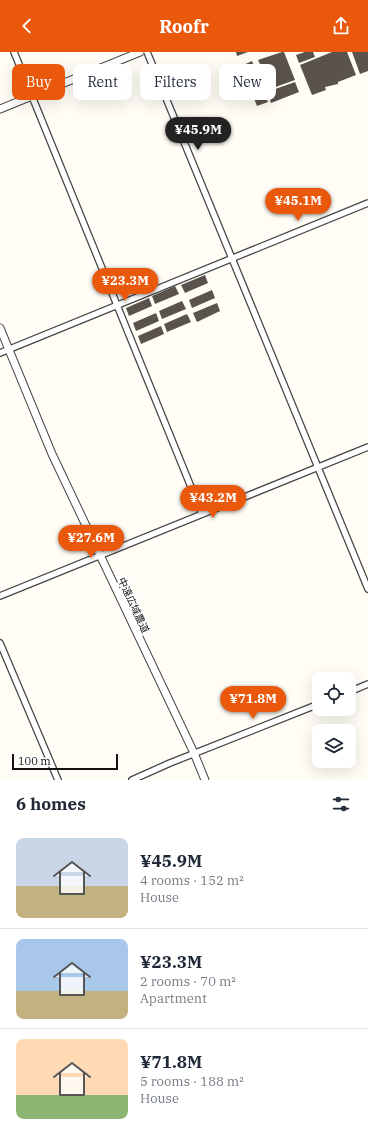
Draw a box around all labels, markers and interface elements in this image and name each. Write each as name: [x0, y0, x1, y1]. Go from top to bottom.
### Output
icon: back: [16, 15, 38, 37]
text: Roofr: [159, 15, 209, 38]
icon: share: [330, 15, 352, 37]
chip: Buy: [12, 64, 65, 100]
chip: Rent: [73, 64, 132, 100]
chip: Filters: [140, 64, 211, 100]
chip: New: [219, 64, 276, 100]
pin: ¥45.9M: [165, 117, 231, 151]
text: ¥45.9M: [174, 121, 222, 138]
pin: ¥45.1M: [265, 188, 331, 222]
text: ¥45.1M: [274, 192, 322, 209]
pin: ¥23.3M: [92, 268, 158, 302]
text: ¥23.3M: [101, 272, 149, 289]
pin: ¥43.2M: [180, 485, 246, 519]
text: ¥43.2M: [189, 489, 237, 506]
pin: ¥27.6M: [58, 525, 124, 559]
text: ¥27.6M: [67, 529, 115, 546]
street label: 中遠広域農道: [115, 575, 152, 635]
map controls: [312, 672, 356, 768]
button: locate: [312, 672, 356, 716]
pin: ¥71.8M: [220, 686, 286, 720]
text: ¥71.8M: [229, 690, 277, 707]
button: layers: [312, 724, 356, 768]
scale bar: [12, 752, 118, 771]
text: 100 m: [18, 754, 51, 768]
text: 6 homes: [16, 793, 86, 815]
icon: filters: [330, 793, 352, 815]
text: ¥45.9M: [140, 850, 202, 872]
icon: home: [48, 854, 96, 902]
text: 4 rooms · 152 m²: [140, 872, 244, 889]
text: House: [140, 889, 179, 906]
text: ¥23.3M: [140, 951, 202, 973]
icon: home: [48, 955, 96, 1003]
text: 2 rooms · 70 m²: [140, 973, 236, 990]
text: Apartment: [140, 990, 207, 1007]
text: ¥71.8M: [140, 1051, 202, 1073]
icon: home: [48, 1055, 96, 1103]
text: 5 rooms · 188 m²: [140, 1073, 244, 1090]
text: House: [140, 1090, 179, 1107]

